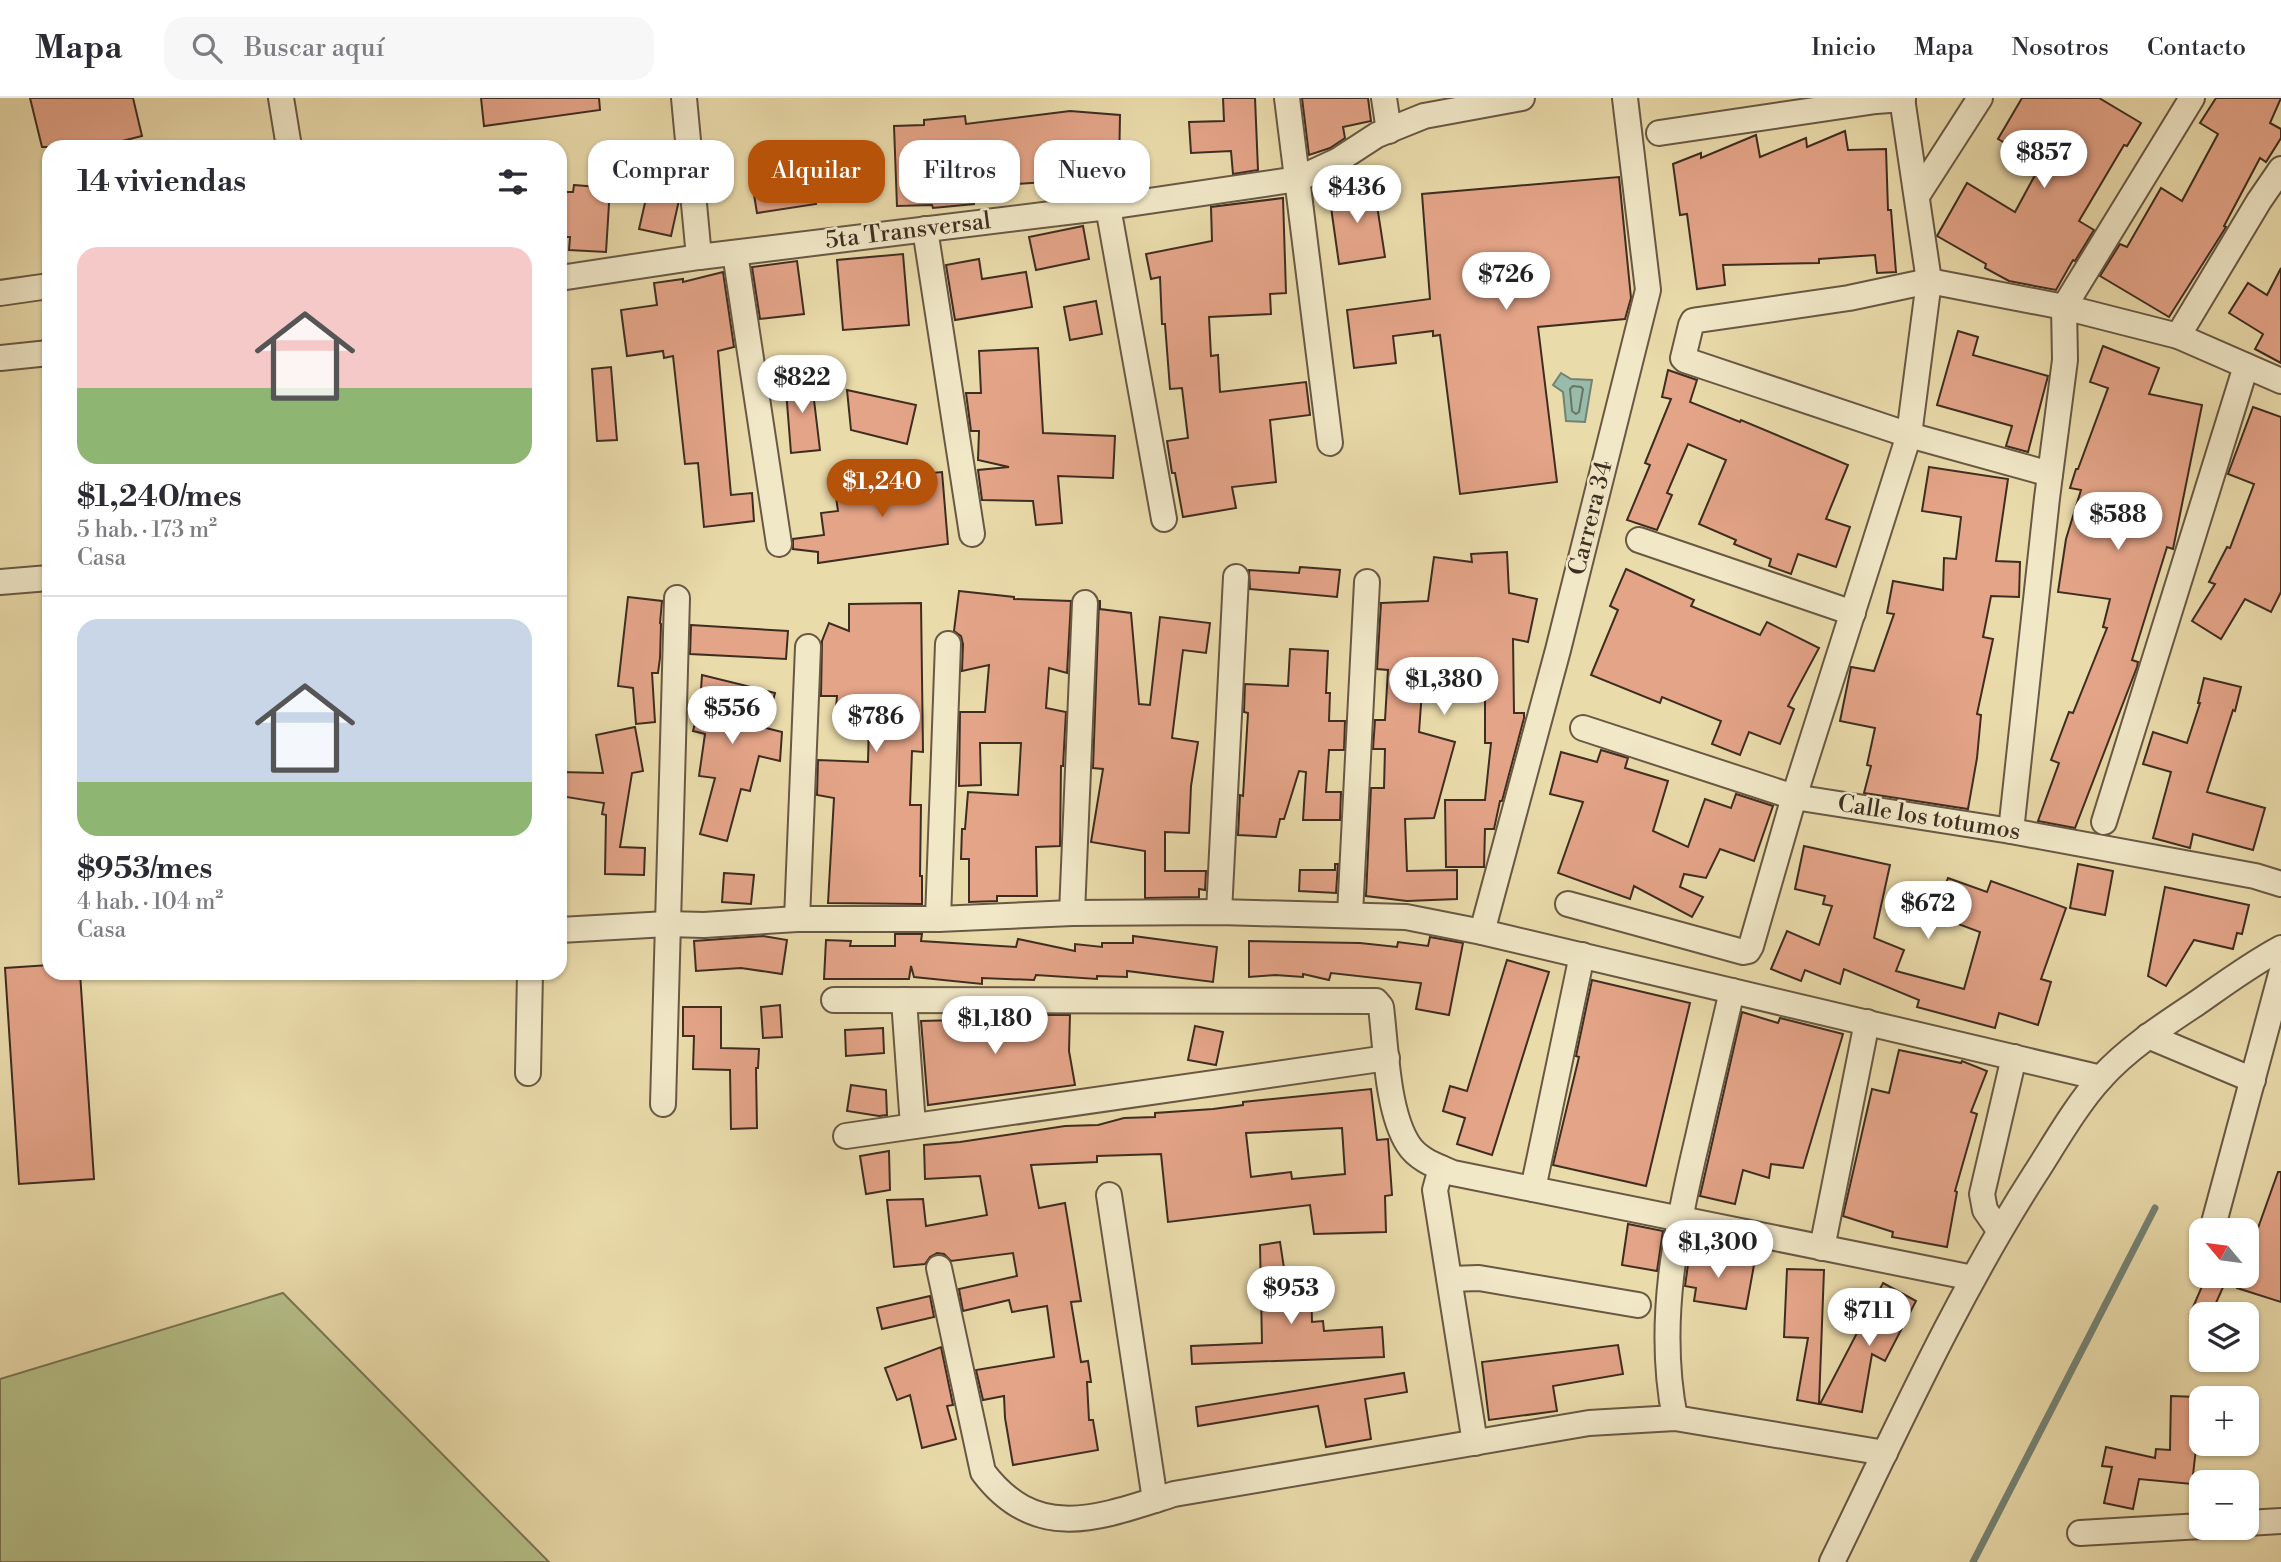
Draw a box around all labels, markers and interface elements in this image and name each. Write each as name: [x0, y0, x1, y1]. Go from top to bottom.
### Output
search box: [164, 17, 654, 80]
text: Mapa: [35, 28, 122, 69]
icon: search: [188, 29, 226, 67]
text: Buscar aquí: [244, 32, 384, 64]
text: Inicio: [1811, 33, 1876, 63]
text: Mapa: [1914, 33, 1973, 63]
text: Nosotros: [2011, 33, 2109, 63]
text: Contacto: [2147, 33, 2246, 63]
pin: $857: [2003, 130, 2085, 190]
text: $857: [2016, 139, 2072, 167]
chip: Comprar: [588, 140, 734, 203]
chip: Alquilar: [748, 140, 885, 203]
chip: Filtros: [899, 140, 1020, 203]
chip: Nuevo: [1034, 140, 1150, 203]
text: 14 viviendas: [77, 163, 246, 201]
icon: filters: [494, 163, 532, 201]
pin: $436: [1316, 166, 1398, 225]
text: $436: [1328, 174, 1386, 202]
street label: 5ta Transversal: [823, 206, 993, 256]
pin: $726: [1465, 252, 1547, 312]
text: $726: [1478, 261, 1534, 289]
icon: home: [242, 293, 368, 419]
pin: $822: [761, 356, 843, 415]
text: $822: [773, 364, 831, 392]
street label: Carrera 34: [1562, 458, 1620, 578]
pin: $1,240: [825, 460, 939, 519]
text: $1,240: [843, 468, 921, 496]
text: $1,240/mes: [77, 478, 242, 516]
pin: $588: [2077, 492, 2159, 552]
text: $588: [2089, 501, 2147, 529]
text: 5 hab. · 173 m²: [77, 516, 217, 544]
text: Casa: [77, 544, 126, 572]
pin: $1,380: [1387, 658, 1501, 717]
icon: home: [242, 665, 368, 791]
text: $1,380: [1405, 666, 1483, 694]
pin: $556: [691, 686, 773, 746]
pin: $786: [835, 694, 917, 754]
text: $556: [704, 695, 760, 723]
text: $786: [848, 703, 904, 731]
street label: Calle los totumos: [1835, 789, 2023, 847]
text: $953/mes: [77, 850, 212, 888]
pin: $672: [1887, 882, 1969, 941]
text: 4 hab. · 104 m²: [77, 888, 223, 916]
text: $672: [1901, 890, 1955, 918]
text: Casa: [77, 916, 126, 944]
pin: $1,180: [938, 996, 1052, 1056]
text: $1,180: [958, 1005, 1032, 1033]
north arrow: [2189, 1218, 2259, 1288]
map controls: [2189, 1218, 2259, 1540]
pin: $1,300: [1661, 1220, 1775, 1280]
text: $1,300: [1678, 1229, 1758, 1257]
pin: $953: [1250, 1266, 1332, 1326]
text: $953: [1263, 1275, 1319, 1303]
pin: $711: [1828, 1288, 1910, 1348]
text: $711: [1844, 1297, 1894, 1325]
button: layers: [2189, 1302, 2259, 1372]
button: +: [2189, 1386, 2259, 1456]
button: −: [2189, 1470, 2259, 1540]

